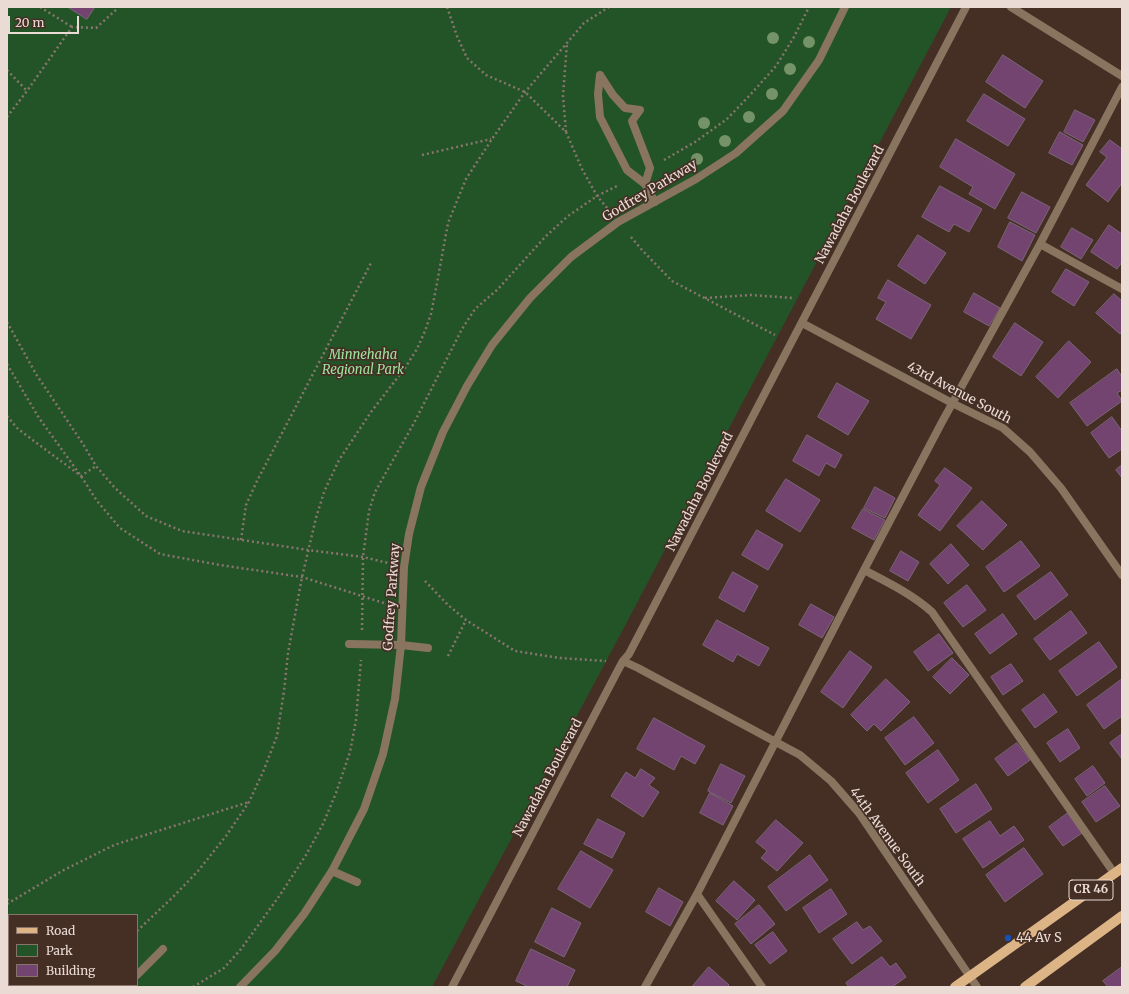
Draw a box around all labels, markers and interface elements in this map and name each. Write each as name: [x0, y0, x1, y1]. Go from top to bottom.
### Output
scale bar: [10, 8, 81, 34]
text: 20 m: [15, 15, 44, 30]
street label: Nawadaha Boulevard: [812, 143, 888, 267]
street label: Godfrey Parkway: [600, 157, 700, 225]
park label: Minnehaha Regional Park: [322, 347, 404, 378]
street label: 43rd Avenue South: [904, 359, 1014, 427]
street label: Nawadaha Boulevard: [663, 430, 737, 554]
street label: Godfrey Parkway: [380, 543, 404, 651]
street label: Nawadaha Boulevard: [510, 716, 586, 840]
street label: 44th Avenue South: [846, 785, 928, 889]
road number: CR 46: [1069, 880, 1113, 900]
legend: [8, 914, 138, 986]
text: Road: [46, 923, 75, 938]
place label: 44 Av S: [1016, 930, 1062, 946]
marker: 44 Av S: [1003, 933, 1013, 943]
text: Park: [46, 943, 73, 958]
text: Building: [46, 963, 95, 978]

